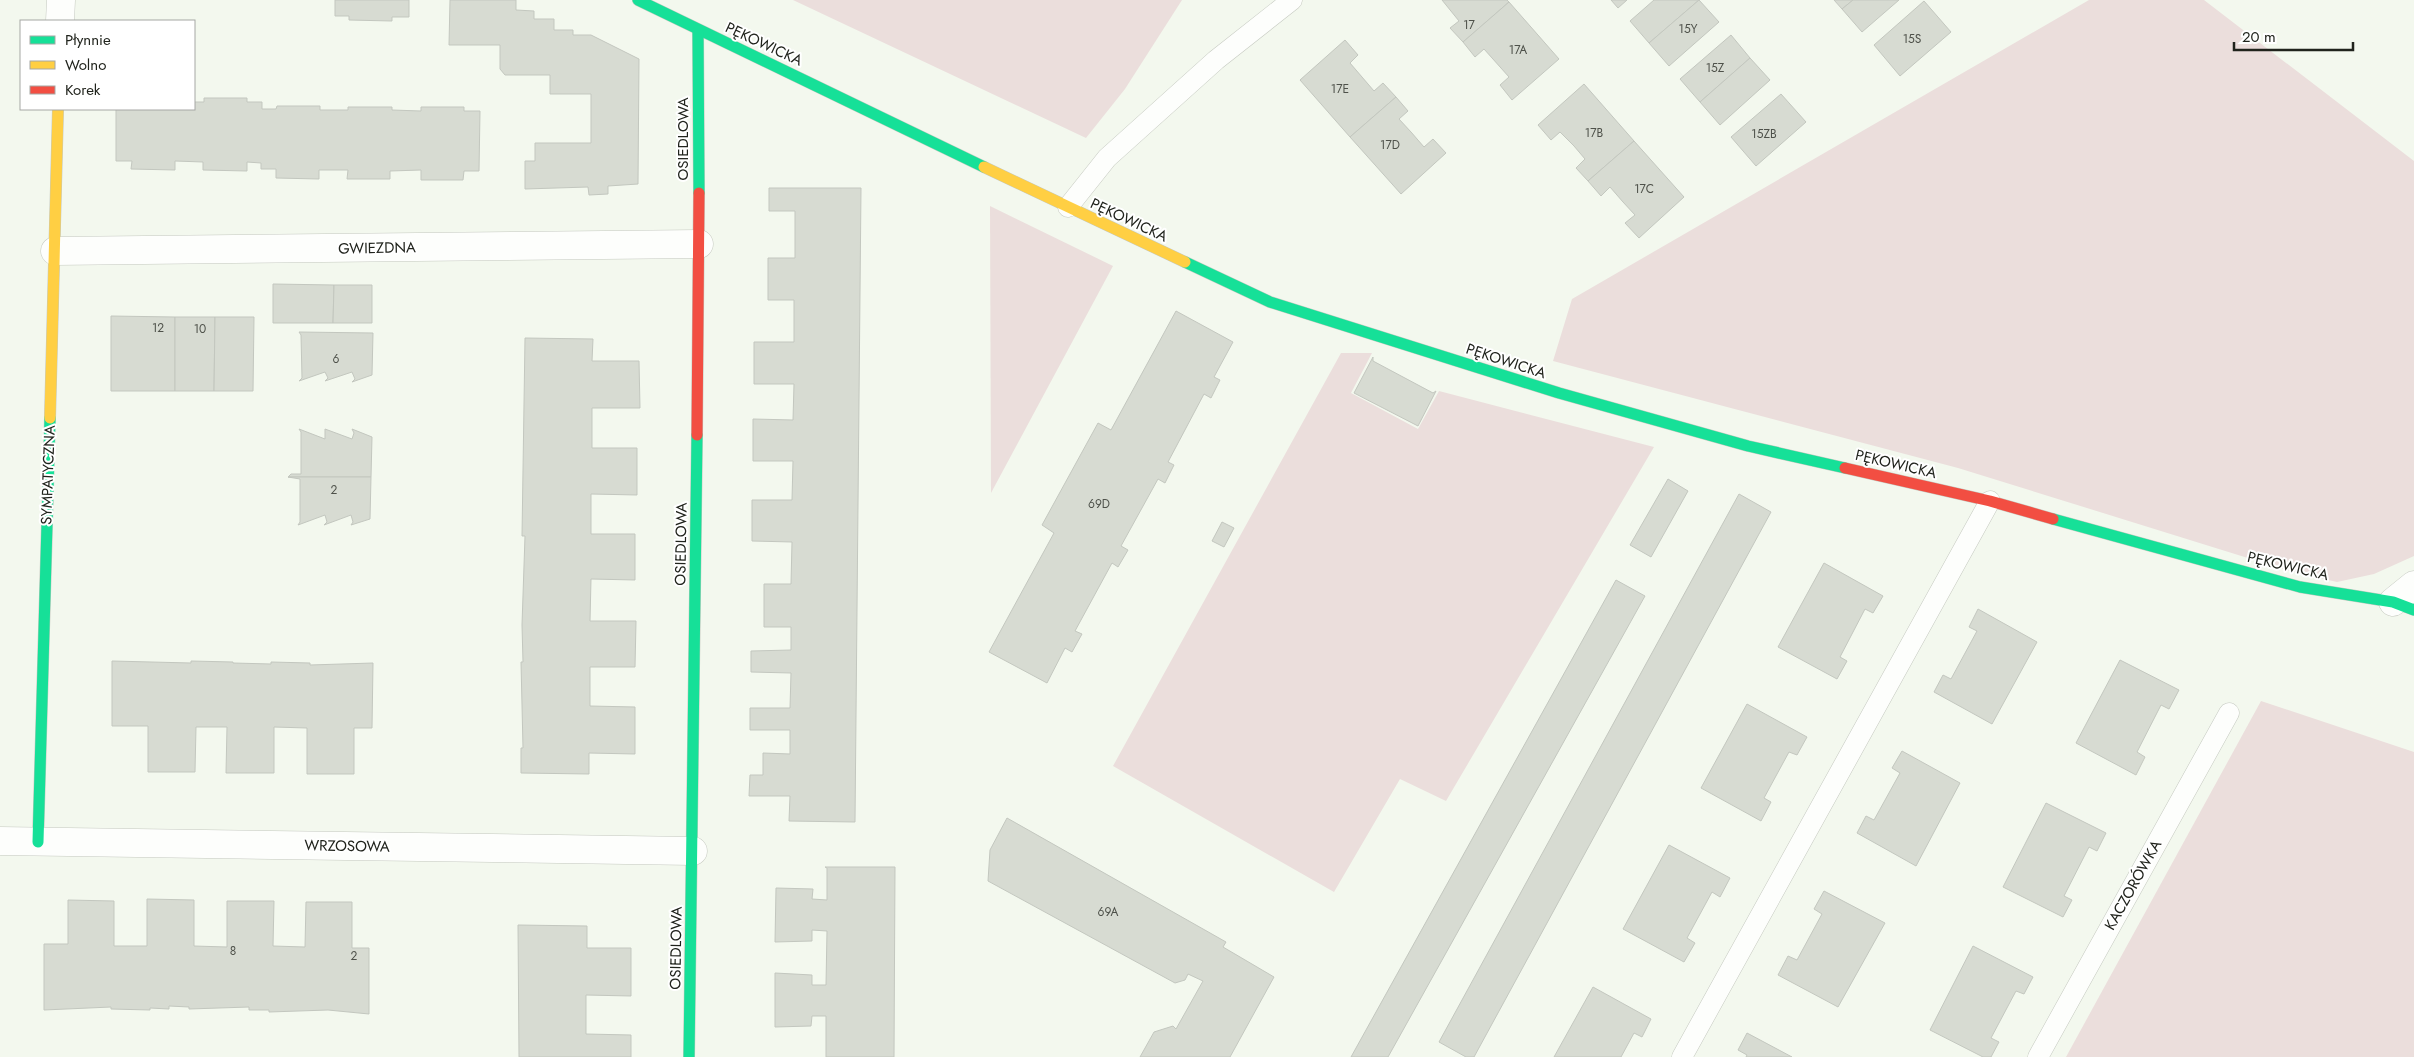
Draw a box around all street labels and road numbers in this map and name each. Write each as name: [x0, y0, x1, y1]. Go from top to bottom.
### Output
street label: PĘKOWICKA: [722, 17, 806, 71]
street label: OSIEDLOWA: [672, 97, 694, 181]
street label: PĘKOWICKA: [1087, 193, 1171, 247]
street label: GWIEZDNA: [338, 236, 416, 260]
street label: PĘKOWICKA: [1463, 338, 1549, 384]
street label: SYMPATYCZNA: [35, 425, 61, 525]
street label: PĘKOWICKA: [1853, 444, 1939, 484]
street label: OSIEDLOWA: [669, 502, 693, 586]
street label: PĘKOWICKA: [2245, 546, 2331, 586]
street label: WRZOSOWA: [304, 834, 390, 858]
street label: KACZORÓWKA: [2099, 836, 2167, 934]
street label: OSIEDLOWA: [664, 906, 688, 990]

